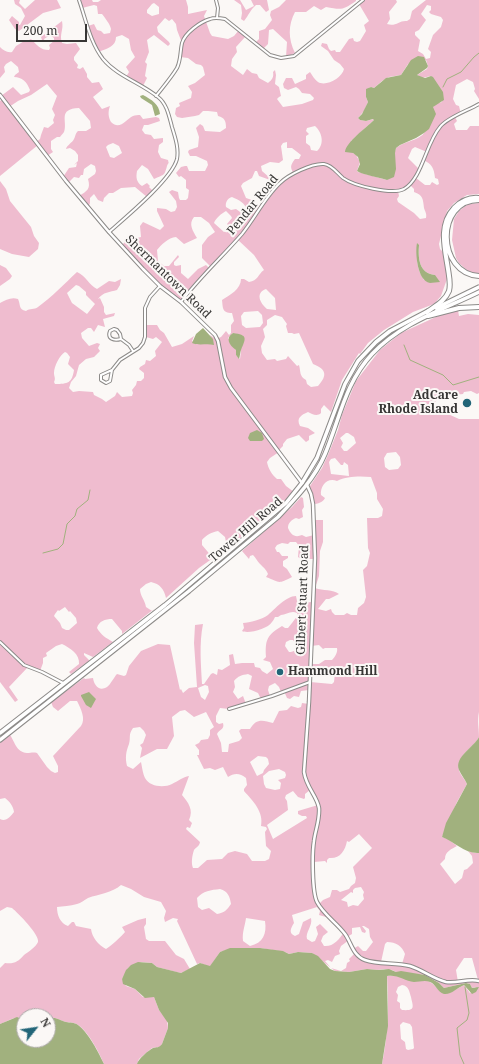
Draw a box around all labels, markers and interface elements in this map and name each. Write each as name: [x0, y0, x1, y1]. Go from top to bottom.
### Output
scale bar: [18, 16, 89, 42]
text: 200 m: [23, 22, 58, 39]
street label: Pendar Road: [224, 172, 282, 238]
street label: Shermantown Road: [122, 232, 214, 322]
place label: AdCare Rhode Island: [379, 389, 458, 417]
marker: AdCare Rhode Island: [461, 397, 473, 409]
street label: Tower Hill Road: [207, 494, 285, 566]
street label: Gilbert Stuart Road: [294, 545, 312, 655]
place label: Hammond Hill: [288, 665, 377, 679]
marker: Hammond Hill: [275, 667, 285, 677]
north arrow: [16, 1008, 56, 1048]
text: N: [37, 1015, 55, 1030]

